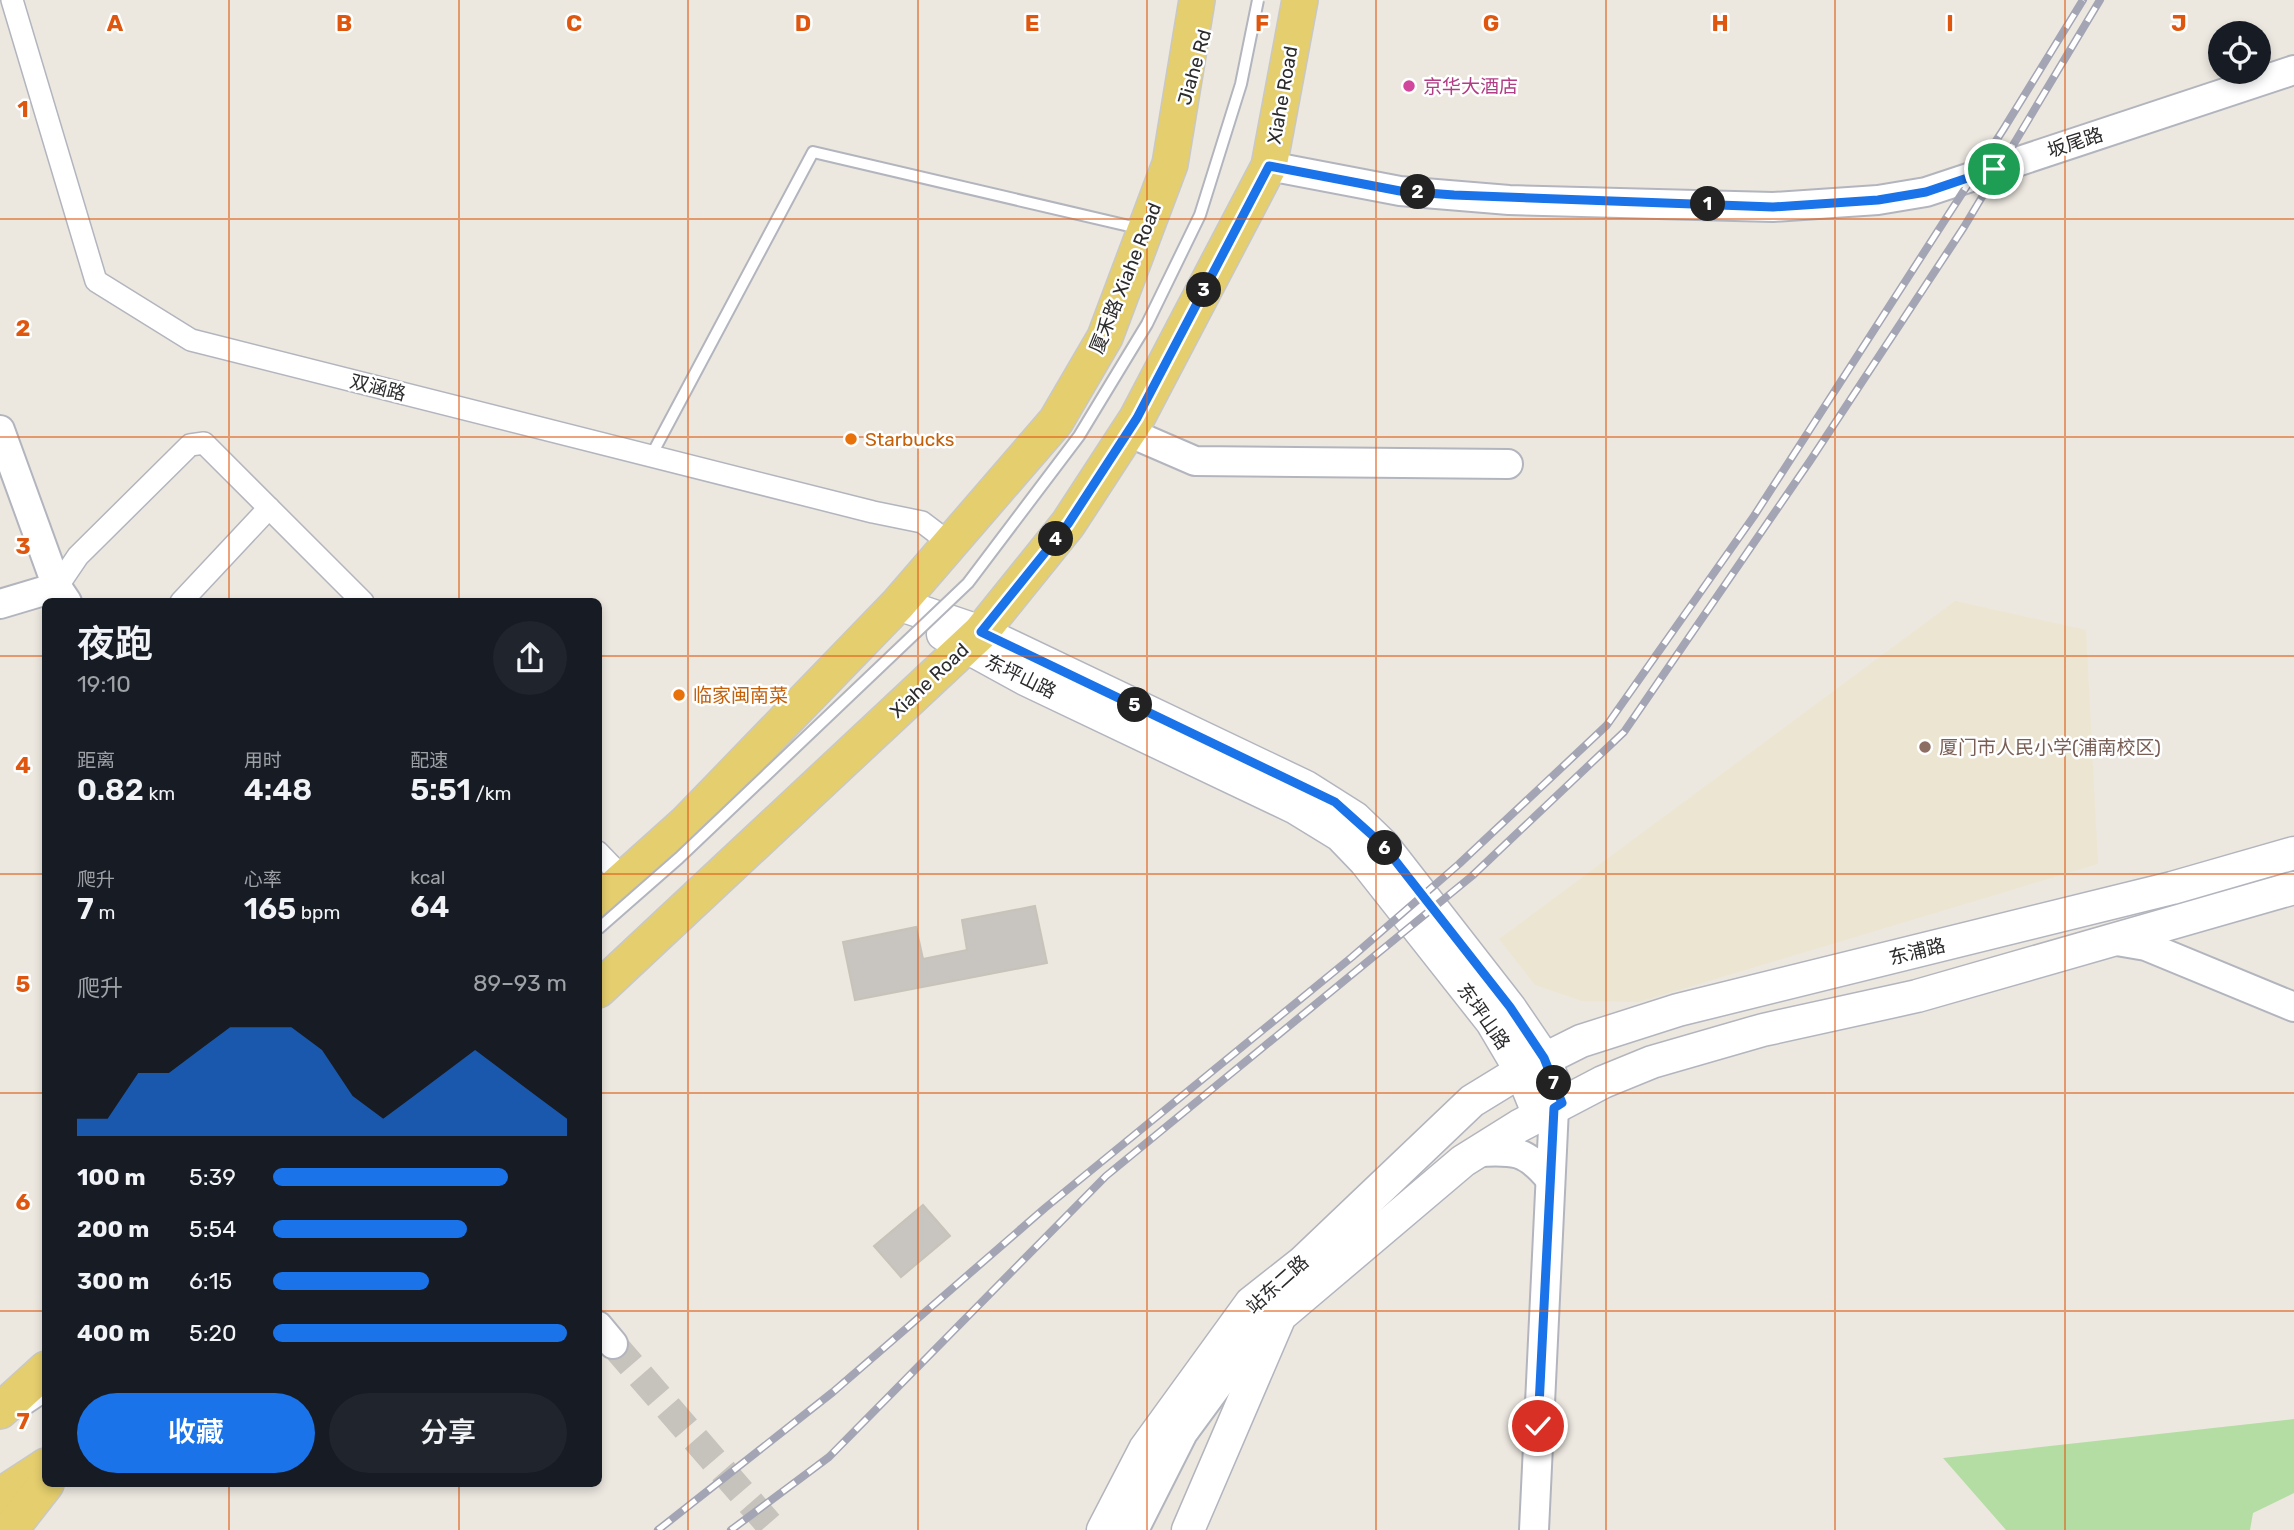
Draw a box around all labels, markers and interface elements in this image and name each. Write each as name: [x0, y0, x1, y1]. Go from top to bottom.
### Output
text: A: [107, 9, 124, 37]
text: B: [336, 9, 352, 37]
text: C: [566, 9, 582, 37]
text: D: [795, 9, 811, 37]
text: E: [1025, 9, 1039, 37]
text: F: [1255, 9, 1269, 37]
text: G: [1483, 9, 1499, 37]
text: H: [1711, 9, 1729, 37]
text: I: [1946, 9, 1954, 37]
text: J: [2171, 9, 2187, 37]
map controls: [2208, 21, 2271, 84]
button: locate: [2208, 21, 2271, 84]
street label: Jiahe Rd: [1173, 27, 1216, 108]
street label: Xiahe Road: [1263, 44, 1302, 146]
place label: 京华大酒店: [1423, 75, 1518, 98]
marker: 京华大酒店: [1401, 78, 1417, 94]
text: 1: [17, 95, 29, 123]
street label: 坂尾路: [2044, 123, 2106, 162]
pin: [1964, 139, 2024, 199]
icon: arrive: [1975, 150, 2013, 188]
pin: 2: [1400, 174, 1436, 210]
text: 2: [1411, 180, 1424, 203]
pin: 1: [1690, 186, 1726, 222]
text: 1: [1703, 192, 1712, 215]
street label: 厦禾路 Xiahe Road: [1085, 199, 1166, 357]
pin: 3: [1186, 272, 1222, 308]
text: 3: [1197, 278, 1210, 301]
text: 2: [16, 314, 30, 342]
street label: 双涵路: [347, 369, 408, 406]
place label: Starbucks: [865, 428, 955, 451]
marker: Starbucks: [843, 431, 859, 447]
pin: 4: [1038, 522, 1074, 556]
text: 4: [1049, 527, 1062, 550]
text: 3: [15, 532, 31, 560]
text: 夜跑: [77, 621, 153, 667]
button: share: [493, 621, 567, 695]
street label: Xiahe Road: [885, 638, 973, 723]
street label: 东坪山路: [982, 649, 1060, 703]
text: 19:10: [77, 670, 131, 698]
place label: 临家闽南菜: [693, 684, 788, 707]
marker: 临家闽南菜: [671, 687, 687, 703]
pin: 5: [1118, 688, 1152, 722]
text: 5: [1128, 693, 1141, 716]
place label: 厦门市人民小学(浦南校区): [1939, 736, 2161, 759]
marker: 厦门市人民小学(浦南校区): [1917, 739, 1933, 755]
text: 距离: [77, 749, 115, 772]
text: 用时: [244, 749, 282, 772]
text: 配速: [410, 749, 448, 772]
text: 4: [15, 751, 31, 779]
text: 0.82: [77, 772, 144, 808]
text: 4:48: [244, 772, 312, 808]
text: 5:51: [410, 772, 471, 808]
text: km: [144, 782, 175, 805]
text: /km: [471, 782, 511, 805]
pin: 6: [1368, 830, 1402, 866]
text: 6: [1378, 836, 1391, 859]
text: kcal: [410, 866, 445, 889]
text: 爬升: [77, 868, 115, 891]
text: 心率: [244, 868, 282, 891]
text: 64: [410, 889, 449, 925]
text: 7: [77, 891, 94, 927]
text: 165: [244, 891, 296, 927]
text: m: [94, 901, 115, 924]
text: bpm: [296, 901, 340, 924]
street label: 东浦路: [1887, 933, 1948, 970]
text: 89–93 m: [473, 969, 567, 997]
text: 5: [16, 970, 31, 998]
text: 爬升: [77, 974, 123, 1002]
street label: 东坪山路: [1452, 979, 1515, 1054]
pin: 7: [1536, 1066, 1572, 1100]
text: 7: [1548, 1071, 1559, 1094]
text: 100 m: [77, 1163, 146, 1191]
text: 5:39: [189, 1163, 236, 1191]
text: 6: [16, 1188, 31, 1216]
text: 200 m: [77, 1215, 149, 1243]
text: 5:54: [189, 1215, 237, 1243]
street label: 站东二路: [1241, 1250, 1313, 1318]
text: 300 m: [77, 1267, 149, 1295]
text: 6:15: [189, 1267, 232, 1295]
text: 400 m: [77, 1319, 150, 1347]
text: 5:20: [189, 1319, 237, 1347]
button: 收藏: [77, 1393, 315, 1473]
button: 分享: [329, 1393, 567, 1473]
pin: [1508, 1396, 1568, 1456]
text: 7: [16, 1407, 30, 1435]
icon: check: [1519, 1407, 1557, 1445]

